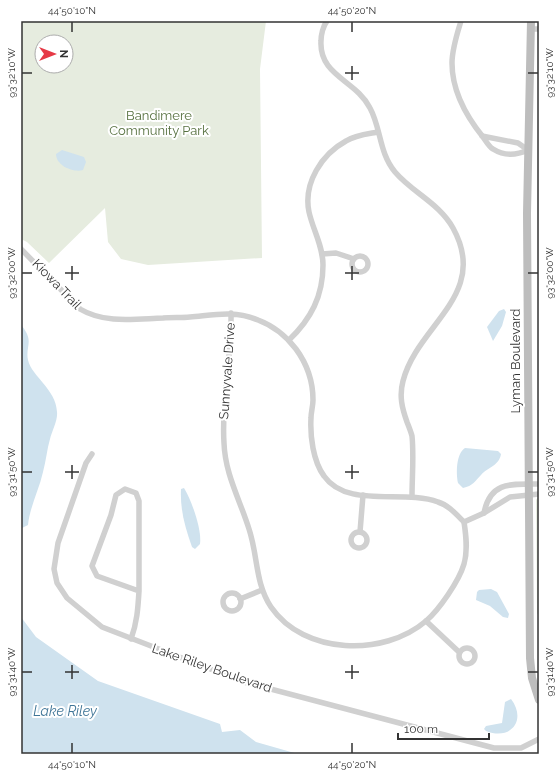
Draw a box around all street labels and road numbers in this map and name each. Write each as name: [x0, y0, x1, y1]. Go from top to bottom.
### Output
street label: Kiowa Trail: [29, 256, 85, 313]
street label: Lyman Boulevard: [508, 309, 523, 413]
street label: Sunnyvale Drive: [216, 322, 238, 420]
street label: Lake Riley Boulevard: [150, 640, 274, 696]

